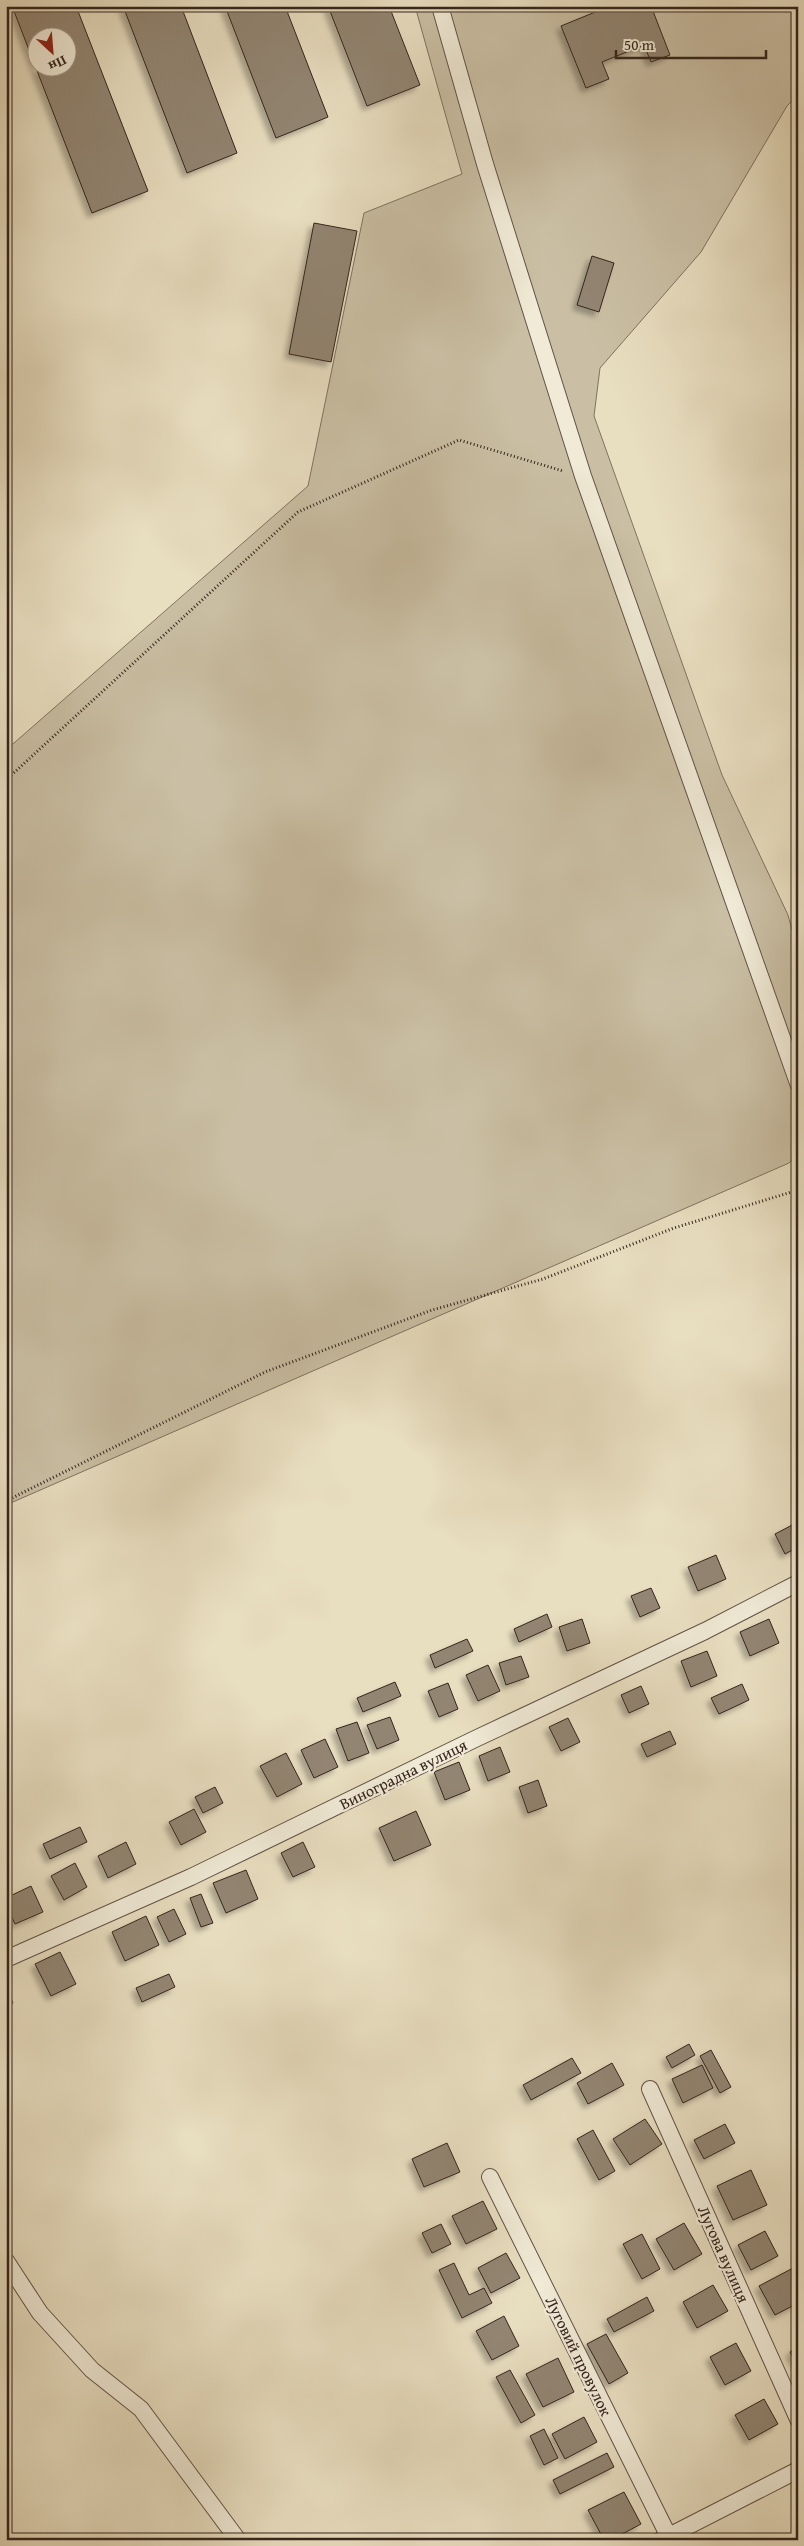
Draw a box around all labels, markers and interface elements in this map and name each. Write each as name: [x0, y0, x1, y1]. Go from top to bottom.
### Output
north arrow: [28, 28, 78, 78]
scale bar: [616, 28, 766, 60]
text: 50 m: [624, 34, 655, 55]
text: Пн: [45, 51, 70, 77]
street label: Виноградна вулиця: [335, 1733, 471, 1815]
street label: Лугова вулиця: [692, 2202, 756, 2306]
street label: Луговий провулок: [540, 2292, 619, 2421]

